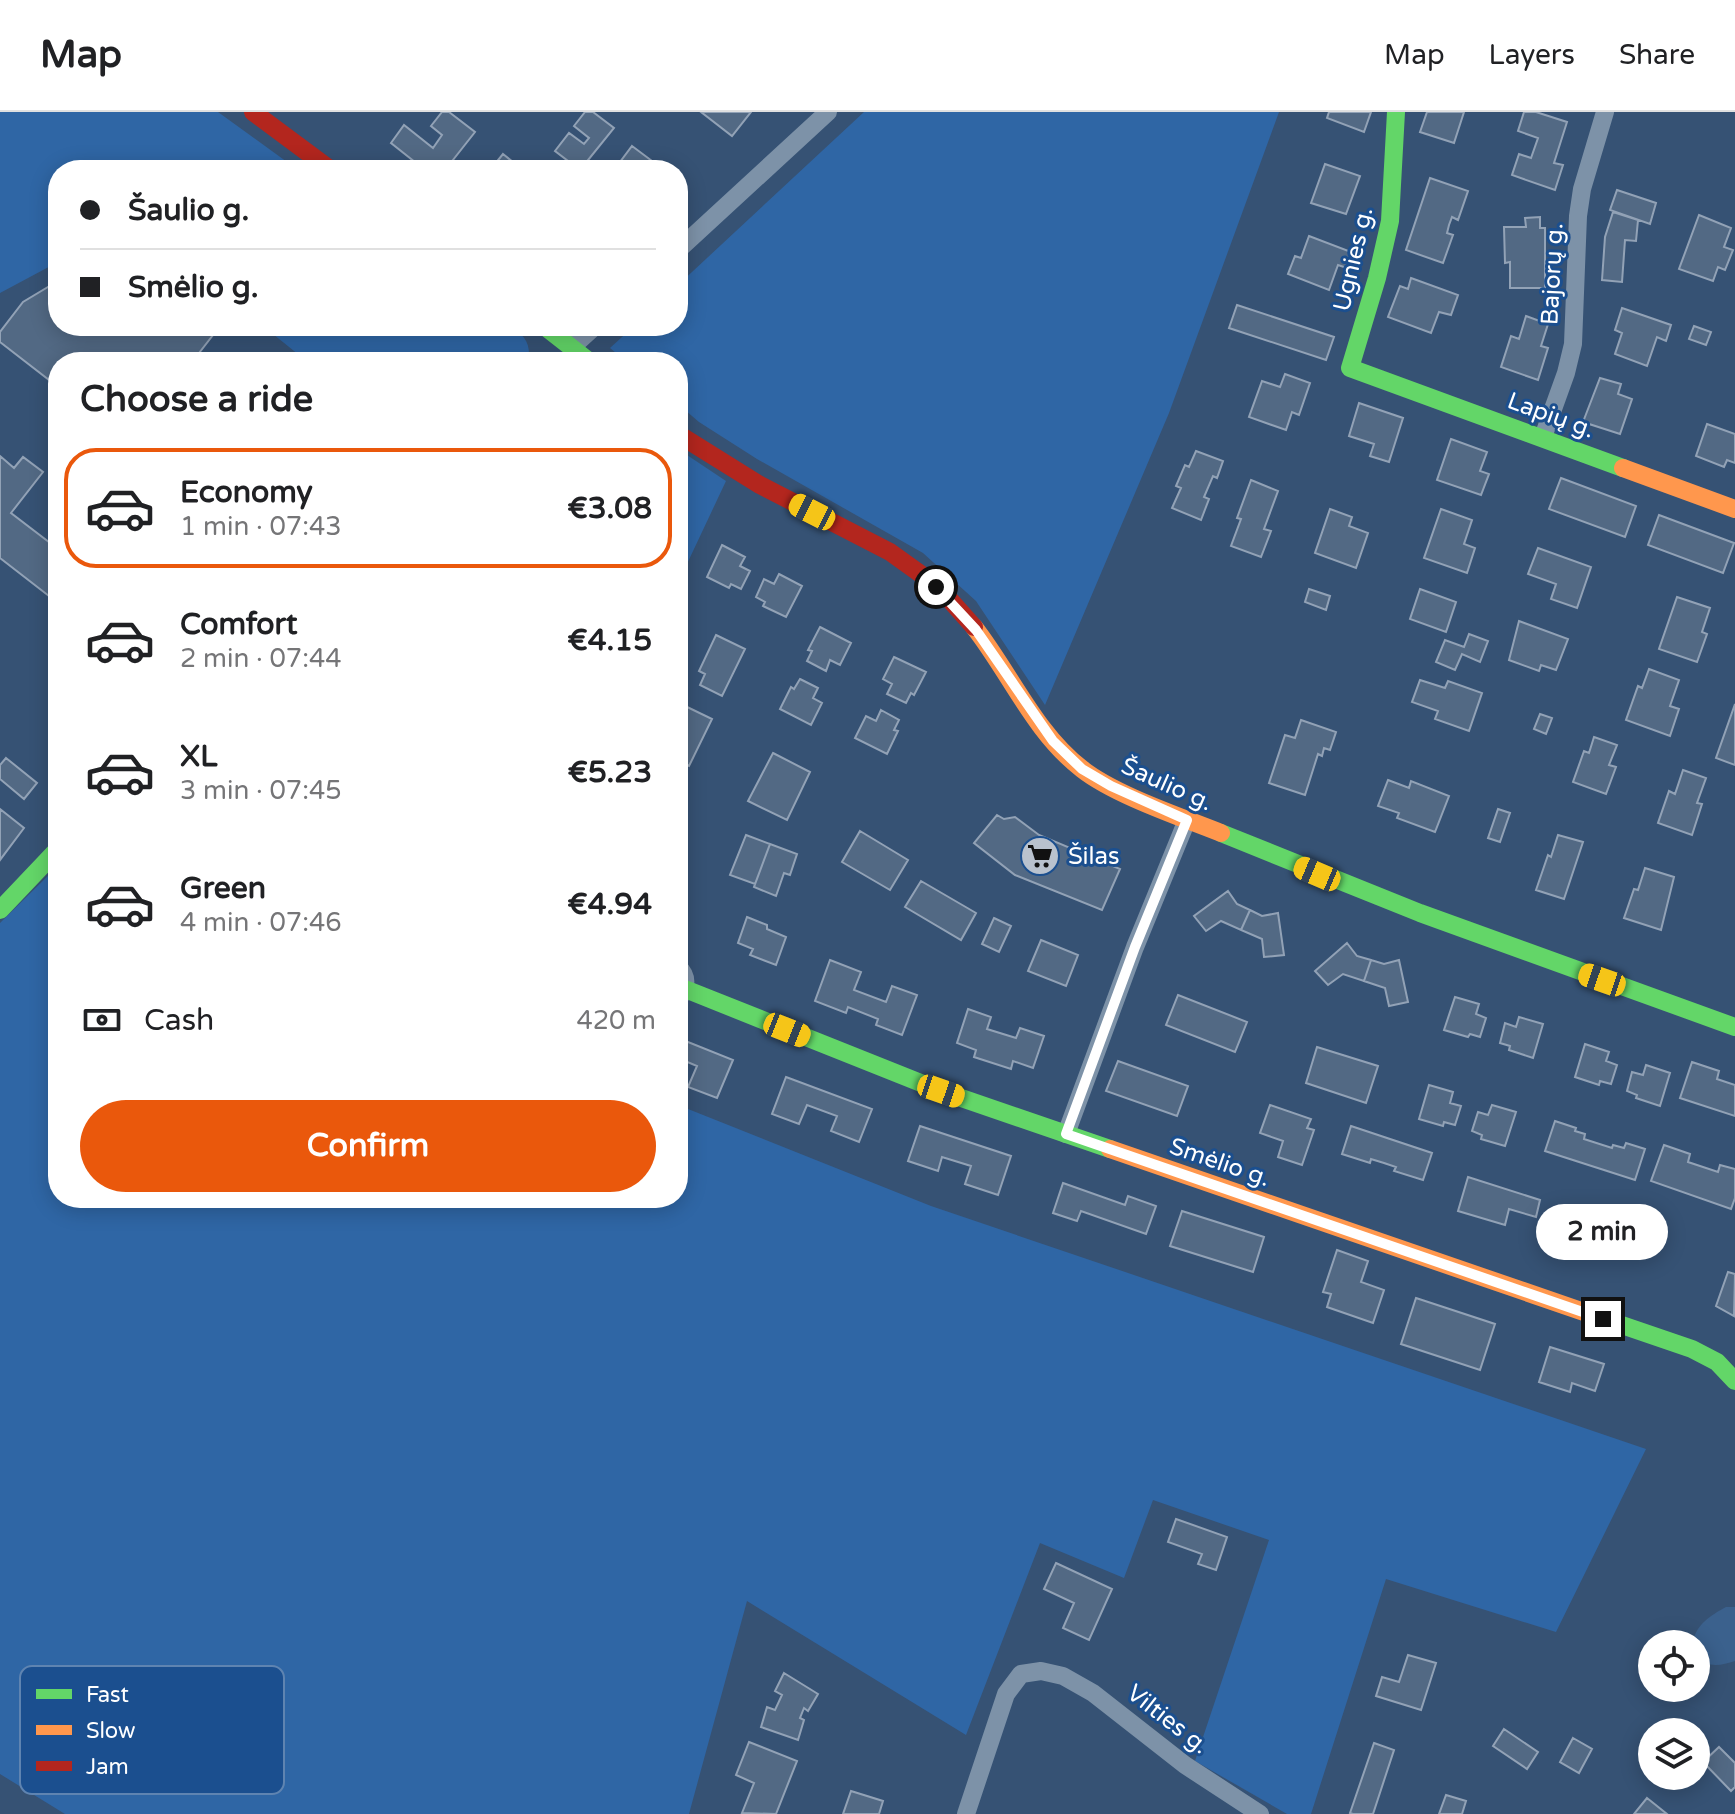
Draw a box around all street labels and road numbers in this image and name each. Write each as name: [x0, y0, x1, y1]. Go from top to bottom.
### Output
street label: Ugnies g.: [1327, 204, 1380, 314]
street label: Bajorų g.: [1535, 222, 1570, 326]
street label: Lapių g.: [1503, 386, 1598, 445]
street label: Šaulio g.: [1117, 751, 1217, 817]
street label: Smėlio g.: [1166, 1132, 1274, 1193]
street label: Vilties g.: [1121, 1678, 1215, 1760]

